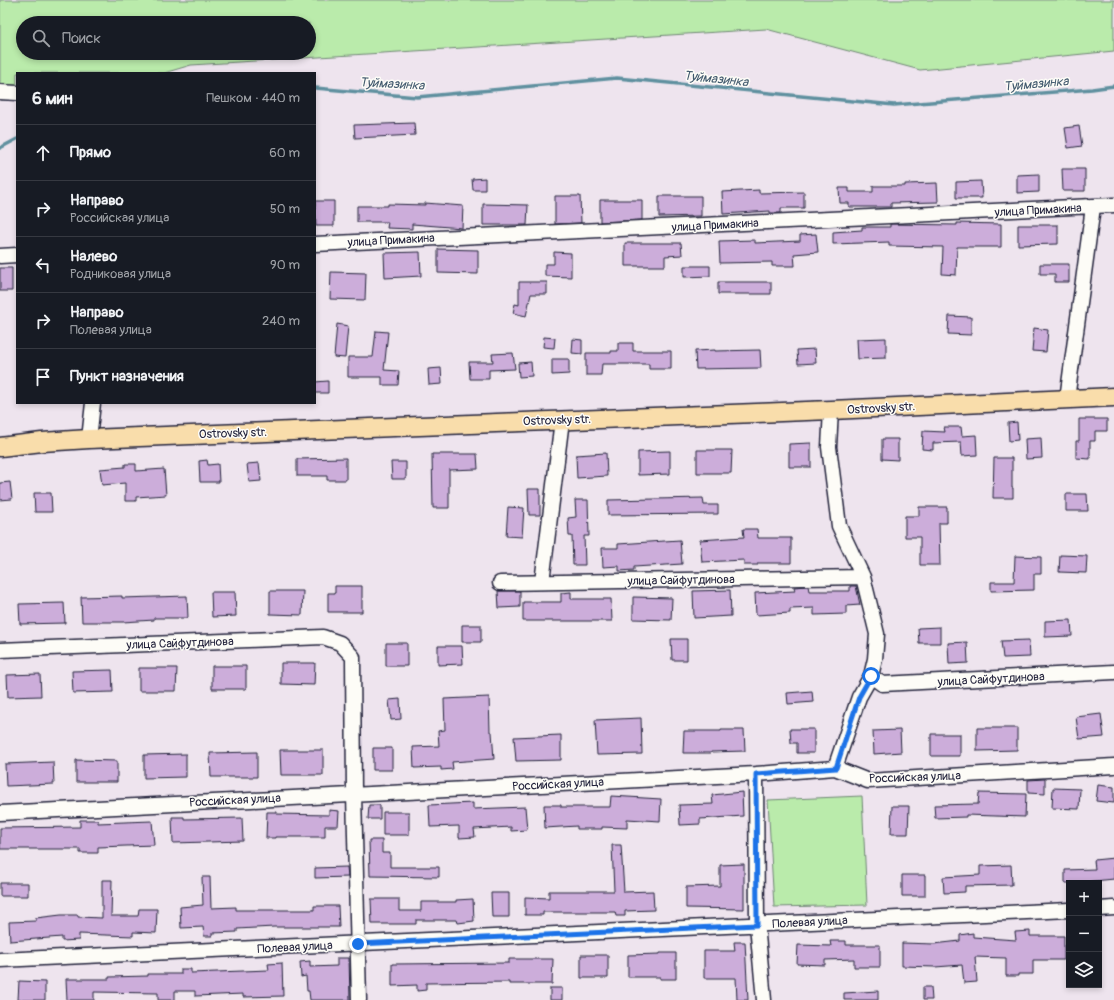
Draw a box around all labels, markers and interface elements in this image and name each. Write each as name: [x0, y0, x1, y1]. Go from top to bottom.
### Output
search box: [16, 16, 316, 60]
icon: search: [30, 27, 52, 49]
text: Поиск: [62, 29, 101, 48]
water label: Туймазинка: [683, 68, 750, 90]
water label: Туймазинка: [1003, 73, 1070, 95]
water label: Туймазинка: [359, 74, 426, 94]
text: 6 мин: [32, 88, 73, 109]
text: Пешком · 440 m: [206, 90, 300, 106]
icon: ahead: [32, 142, 54, 164]
text: Прямо: [70, 143, 111, 162]
text: 60 m: [269, 145, 300, 161]
text: Направо: [70, 191, 124, 210]
icon: right: [32, 198, 54, 220]
text: 50 m: [270, 201, 300, 217]
street label: улица Примакина: [993, 201, 1082, 220]
text: Российская улица: [70, 210, 169, 226]
street label: улица Примакина: [670, 216, 759, 235]
street label: улица Примакина: [346, 231, 435, 250]
text: Налево: [70, 247, 117, 266]
icon: left: [32, 254, 54, 276]
text: 90 m: [270, 257, 300, 273]
text: Родниковая улица: [70, 266, 171, 282]
text: Направо: [70, 303, 124, 322]
icon: right: [32, 310, 54, 332]
text: 240 m: [262, 313, 300, 329]
text: Полевая улица: [70, 322, 152, 338]
icon: arrive: [32, 366, 54, 388]
text: Пункт назначения: [70, 367, 184, 386]
street label: Ostrovsky str.: [847, 399, 915, 418]
street label: Ostrovsky str.: [523, 412, 591, 429]
street label: Ostrovsky str.: [199, 425, 267, 442]
street label: улица Сайфутдинова: [626, 572, 735, 589]
street label: улица Сайфутдинова: [125, 634, 234, 653]
route start: [862, 667, 880, 685]
street label: улица Сайфутдинова: [936, 669, 1045, 690]
street label: Российская улица: [869, 768, 962, 787]
street label: Российская улица: [512, 775, 605, 794]
street label: Российская улица: [189, 791, 282, 810]
map controls: [1066, 880, 1102, 988]
button: +: [1066, 880, 1102, 916]
street label: Полевая улица: [772, 913, 849, 932]
button: −: [1066, 916, 1102, 952]
route end: [349, 935, 367, 953]
street label: Полевая улица: [257, 938, 334, 957]
button: layers: [1066, 952, 1102, 988]

